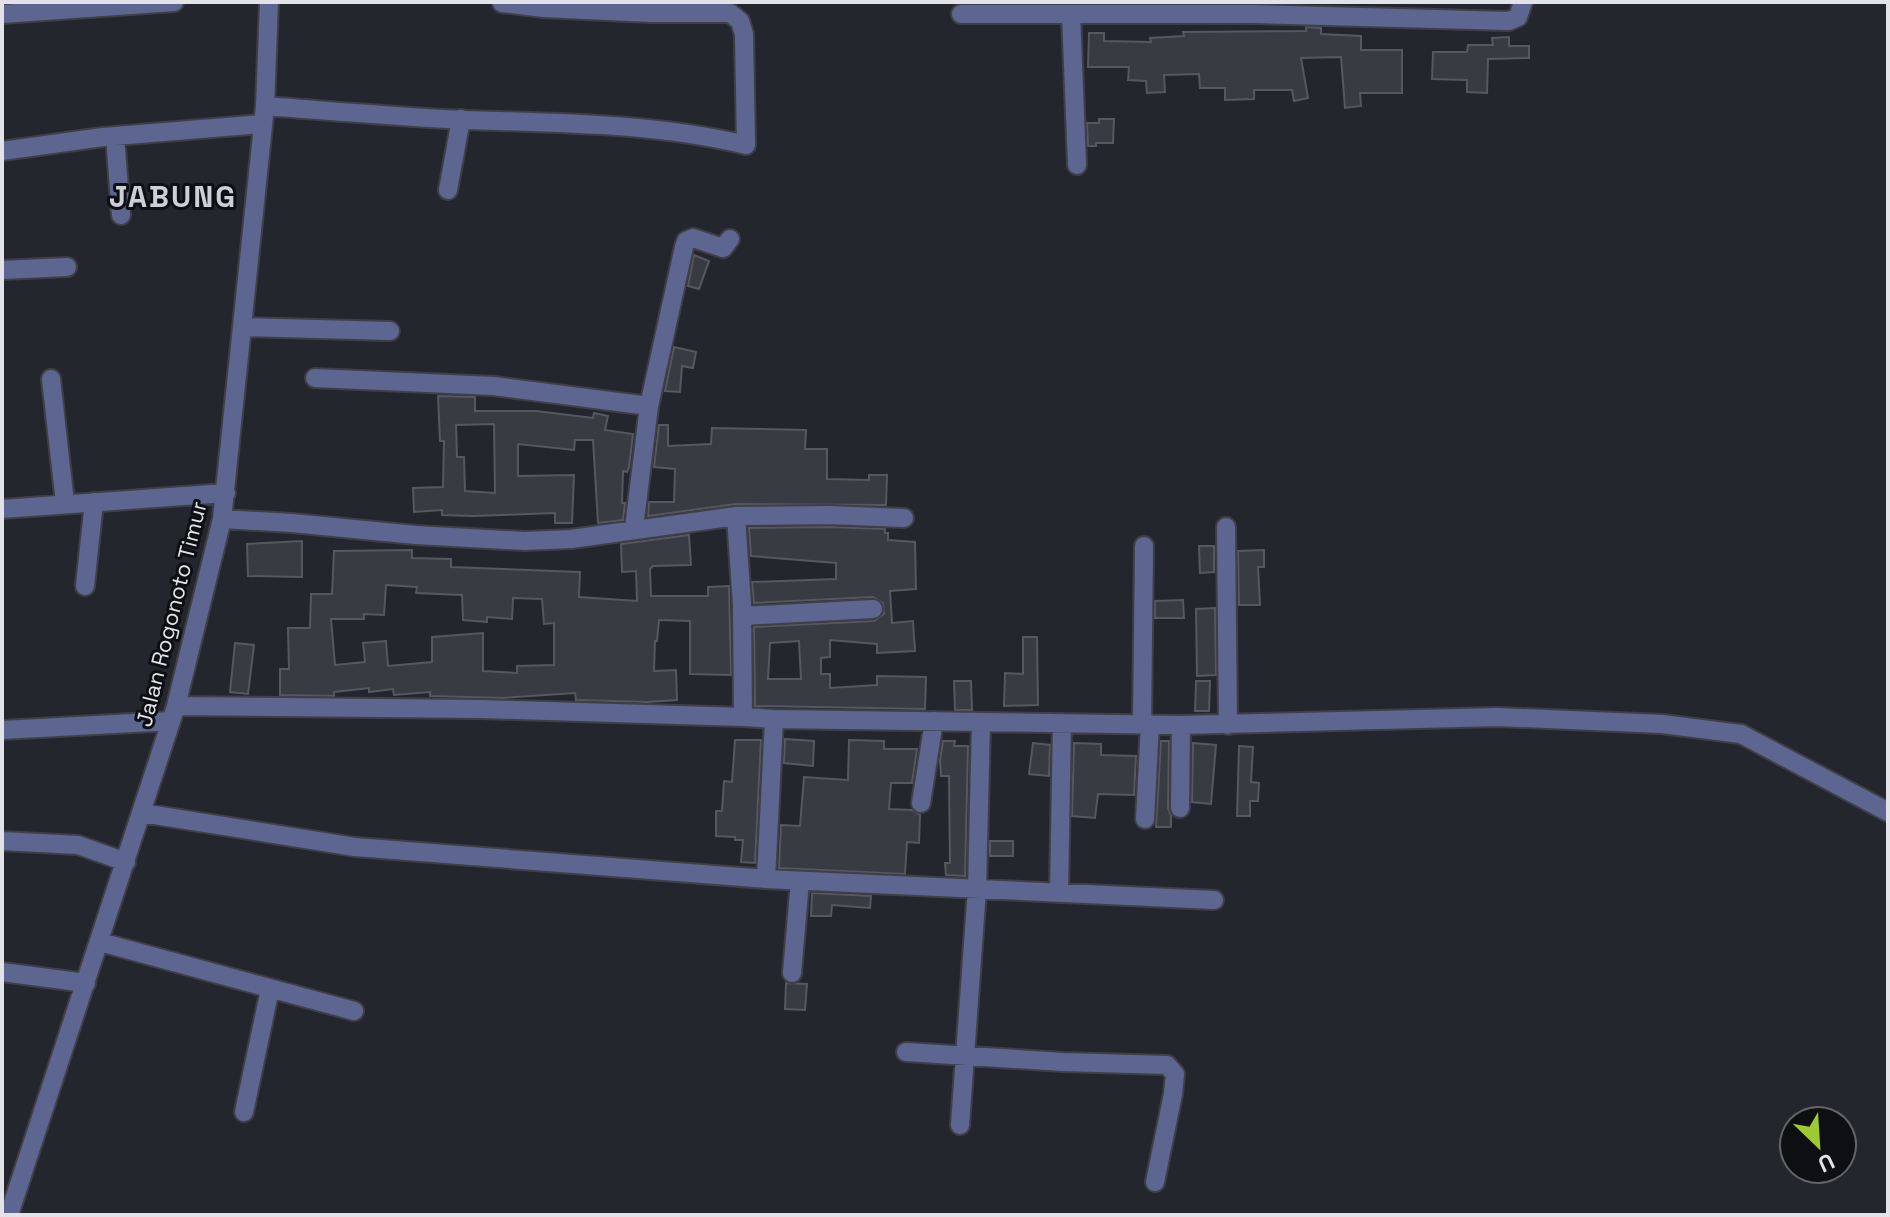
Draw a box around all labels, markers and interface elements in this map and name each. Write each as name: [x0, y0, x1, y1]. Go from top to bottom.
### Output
district label: JABUNG: [109, 177, 237, 216]
street label: Jalan Rogonoto Timur: [129, 498, 213, 730]
north arrow: [1778, 1105, 1858, 1185]
text: U: [1814, 1147, 1839, 1179]

